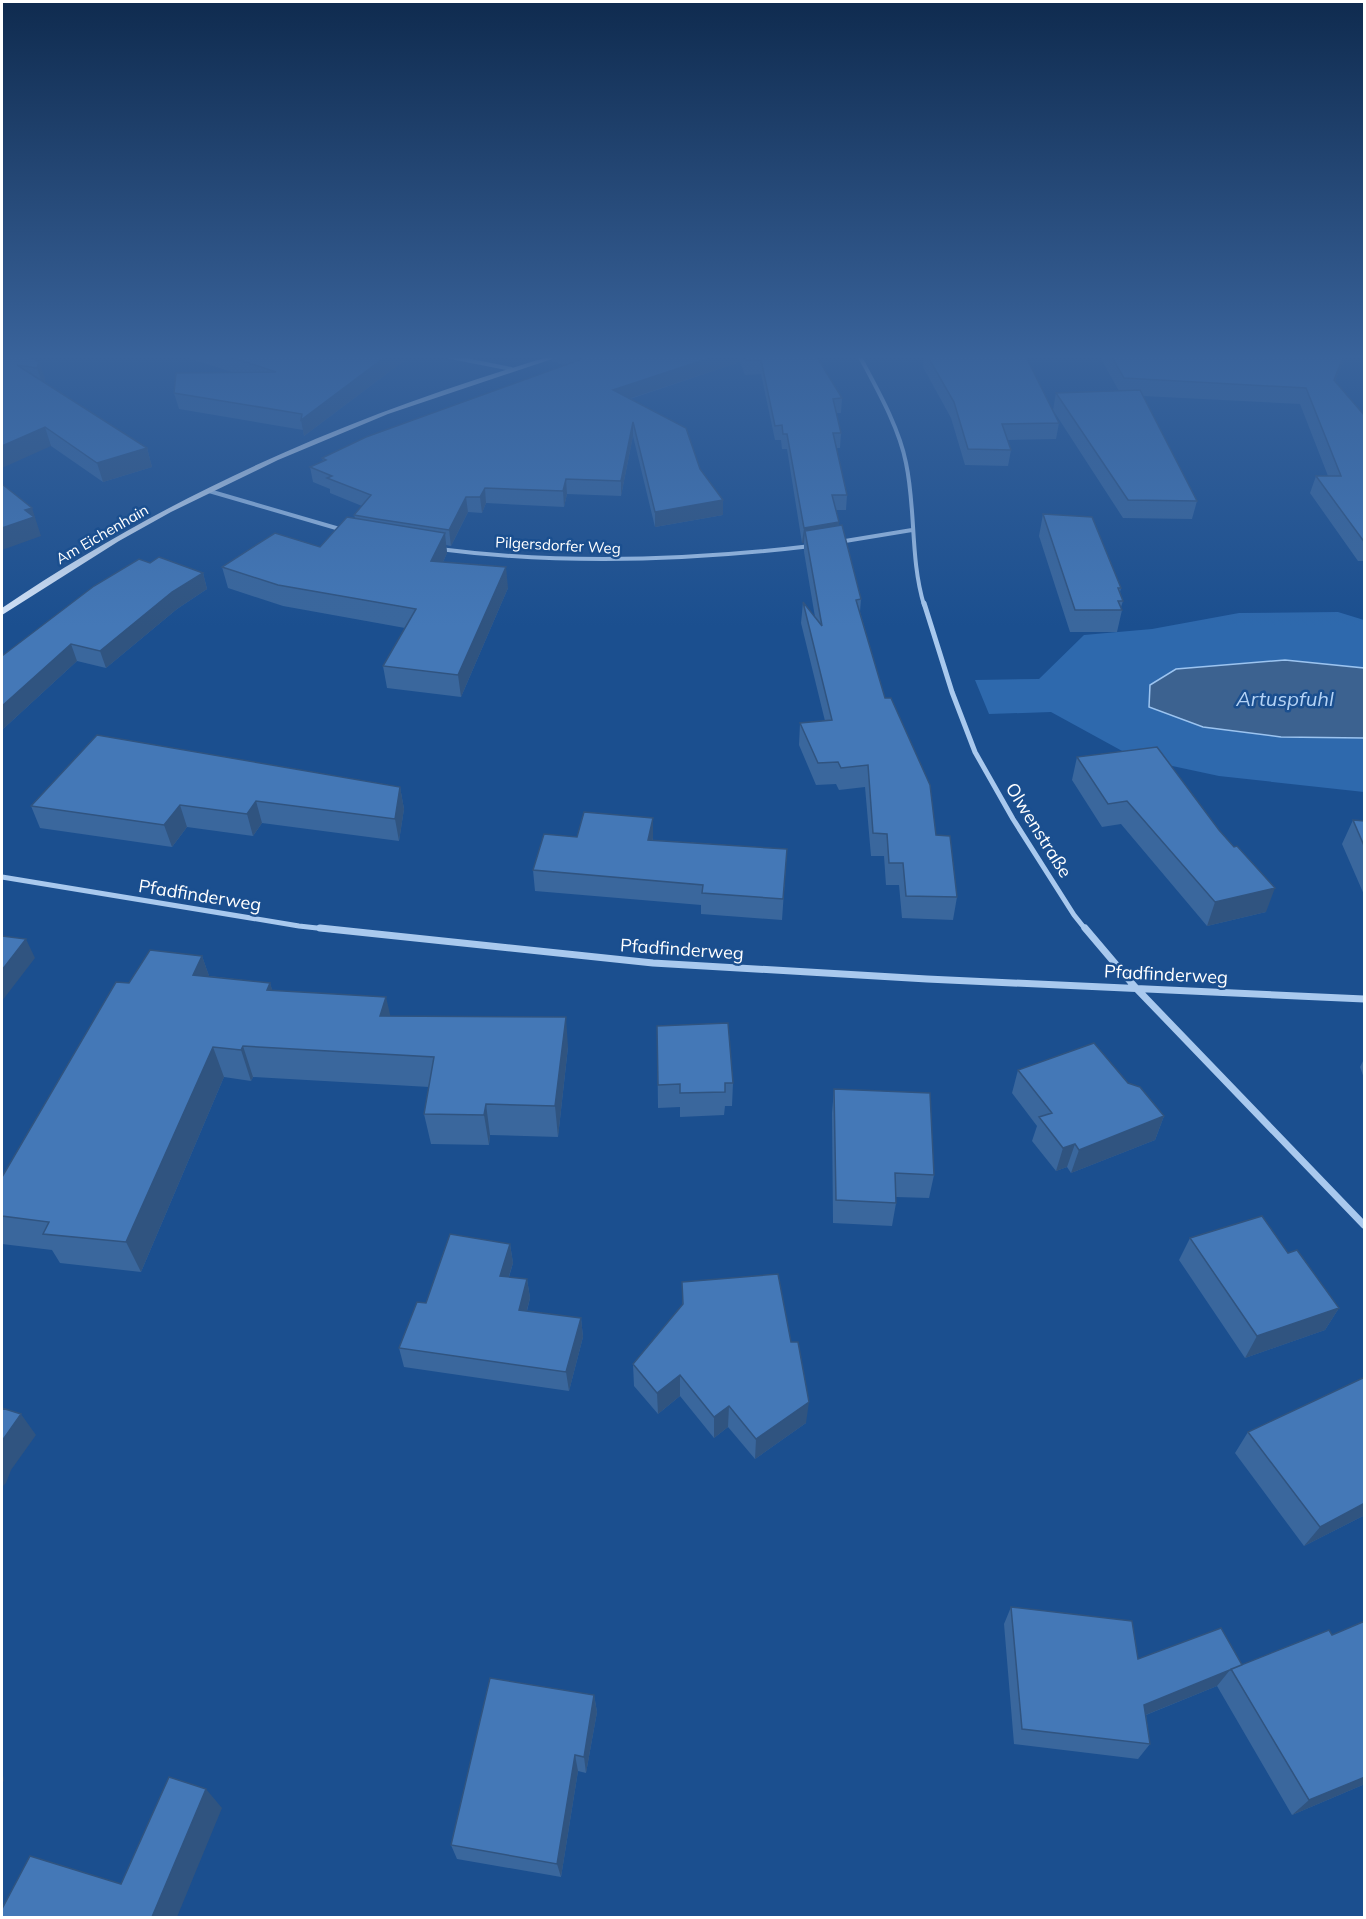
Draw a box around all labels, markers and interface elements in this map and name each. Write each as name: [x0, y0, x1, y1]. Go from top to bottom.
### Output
street label: Am Eichenhain: [52, 500, 152, 568]
street label: Pilgersdorfer Weg: [495, 532, 621, 558]
water label: Artuspfuhl: [1235, 686, 1334, 711]
street label: Olwenstraße: [1001, 778, 1077, 882]
street label: Pfadfinderweg: [137, 874, 263, 916]
street label: Pfadfinderweg: [619, 933, 745, 965]
street label: Pfadfinderweg: [1103, 959, 1229, 989]

